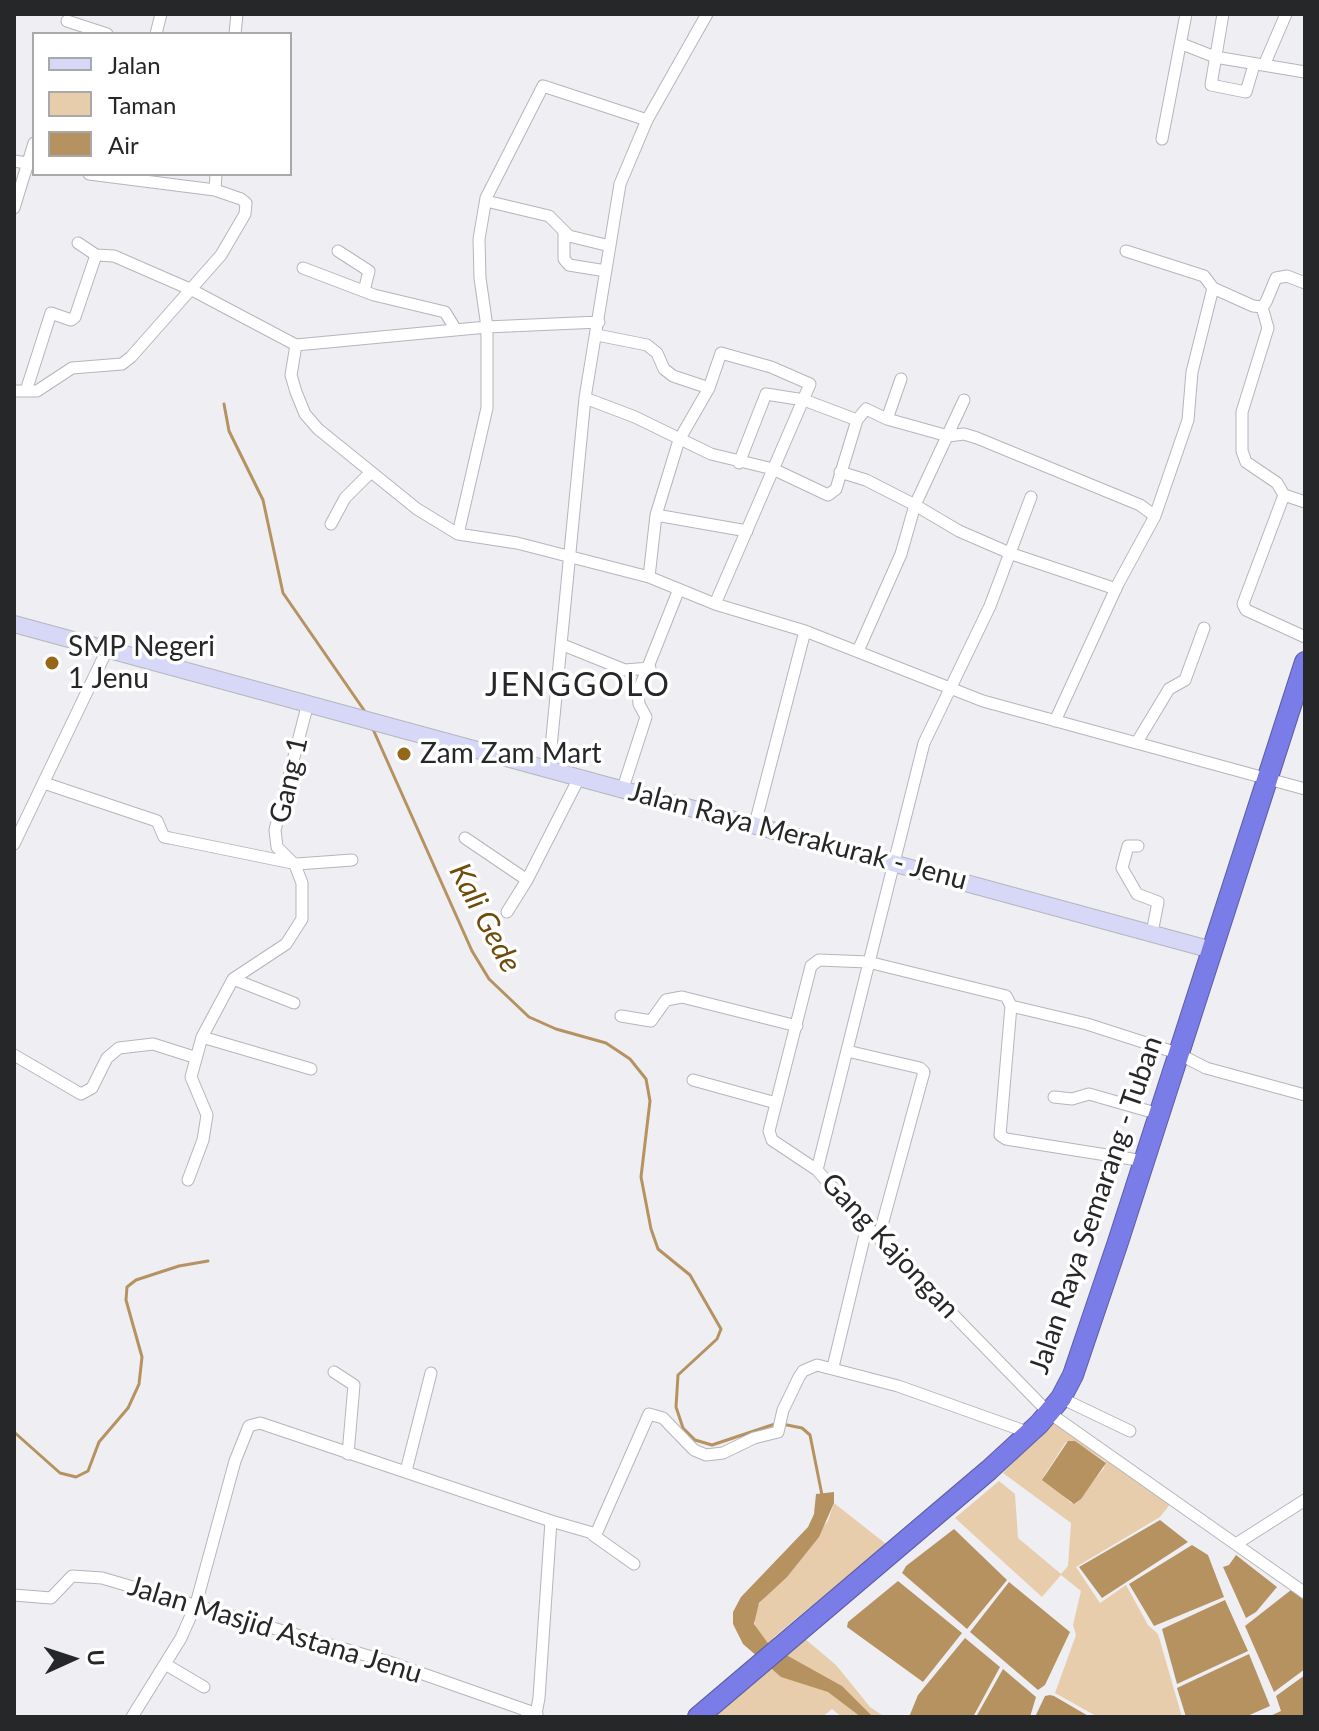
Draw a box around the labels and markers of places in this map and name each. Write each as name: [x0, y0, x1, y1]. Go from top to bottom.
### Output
place label: SMP Negeri 1 Jenu: [68, 630, 215, 696]
marker: SMP Negeri 1 Jenu: [43, 654, 61, 672]
place label: Zam Zam Mart: [420, 737, 601, 771]
marker: Zam Zam Mart: [395, 745, 413, 763]

